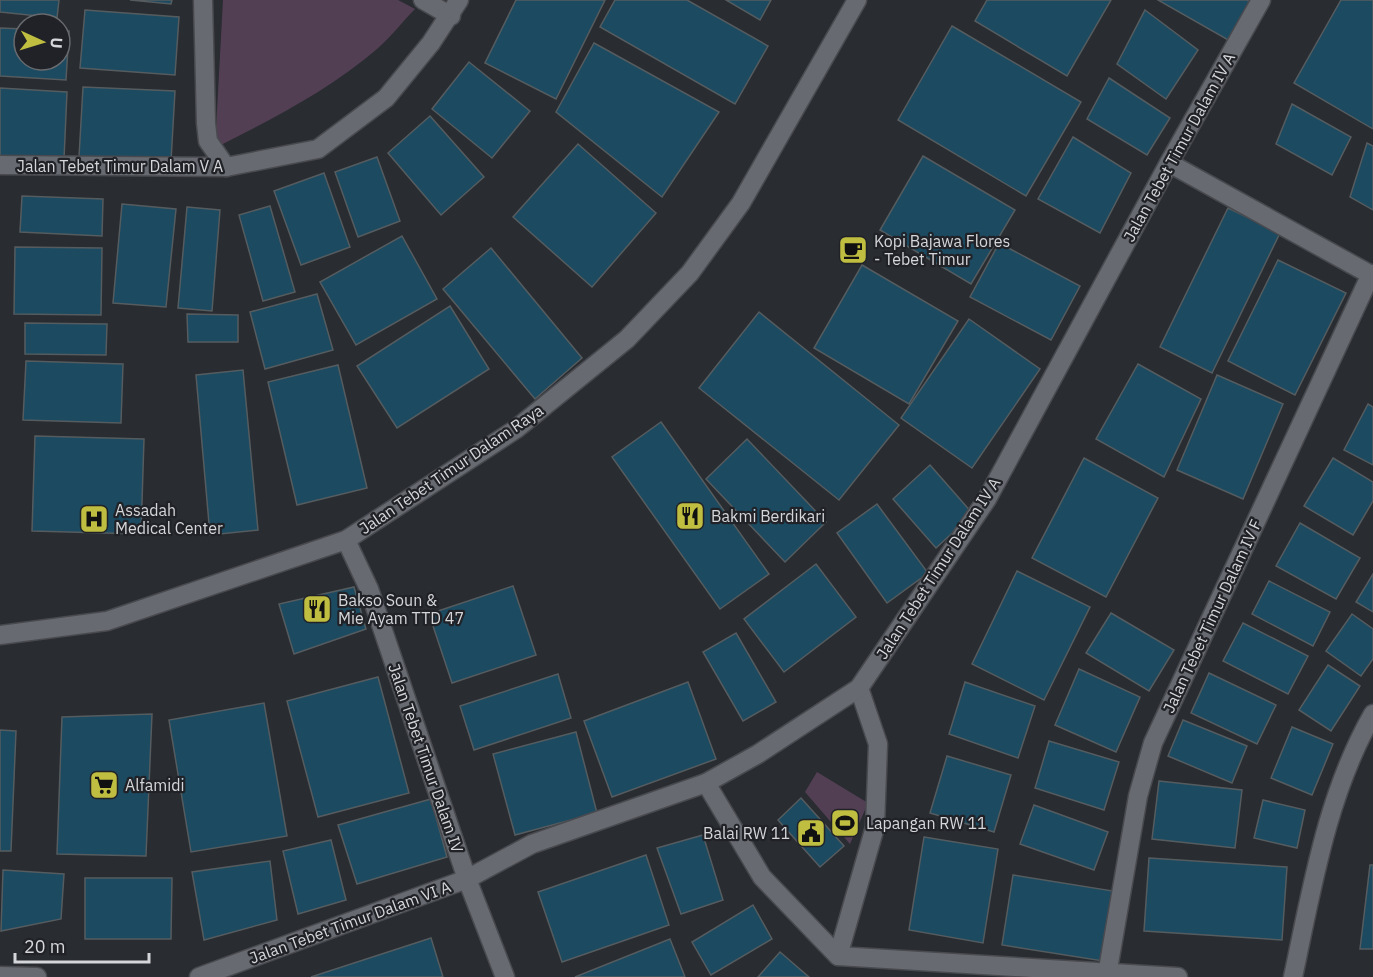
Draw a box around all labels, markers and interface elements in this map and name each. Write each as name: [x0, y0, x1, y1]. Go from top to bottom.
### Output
north arrow: [12, 12, 72, 72]
text: U: [47, 37, 67, 49]
street label: Jalan Tebet Timur Dalam IV A: [1119, 49, 1239, 245]
street label: Jalan Tebet Timur Dalam V A: [17, 156, 223, 176]
place label: Kopi Bajawa Flores - Tebet Timur: [874, 231, 1010, 269]
cafe icon: Kopi Bajawa Flores - Tebet Timur: [837, 234, 869, 266]
street label: Jalan Tebet Timur Dalam Raya: [355, 400, 547, 538]
street label: Jalan Tebet Timur Dalam IV A: [872, 473, 1004, 663]
place label: Assadah Medical Center: [115, 500, 223, 538]
restaurant icon: Bakmi Berdikari: [674, 500, 706, 532]
hospital icon: Assadah Medical Center: [78, 503, 110, 535]
place label: Bakmi Berdikari: [711, 506, 825, 526]
street label: Jalan Tebet Timur Dalam IV F: [1158, 516, 1266, 716]
place label: Bakso Soun & Mie Ayam TTD 47: [338, 590, 464, 628]
restaurant icon: Bakso Soun & Mie Ayam TTD 47: [301, 593, 333, 625]
street label: Jalan Tebet Timur Dalam IV: [384, 661, 468, 855]
supermarket icon: Alfamidi: [88, 769, 120, 801]
place label: Alfamidi: [125, 775, 185, 795]
sports icon: Lapangan RW 11: [829, 807, 861, 839]
place label: Lapangan RW 11: [866, 813, 987, 833]
public building icon: Balai RW 11: [795, 817, 827, 849]
place label: Balai RW 11: [703, 823, 790, 843]
street label: Jalan Tebet Timur Dalam VI A: [247, 876, 453, 968]
scale bar: [15, 926, 148, 964]
text: 20 m: [24, 935, 66, 958]

